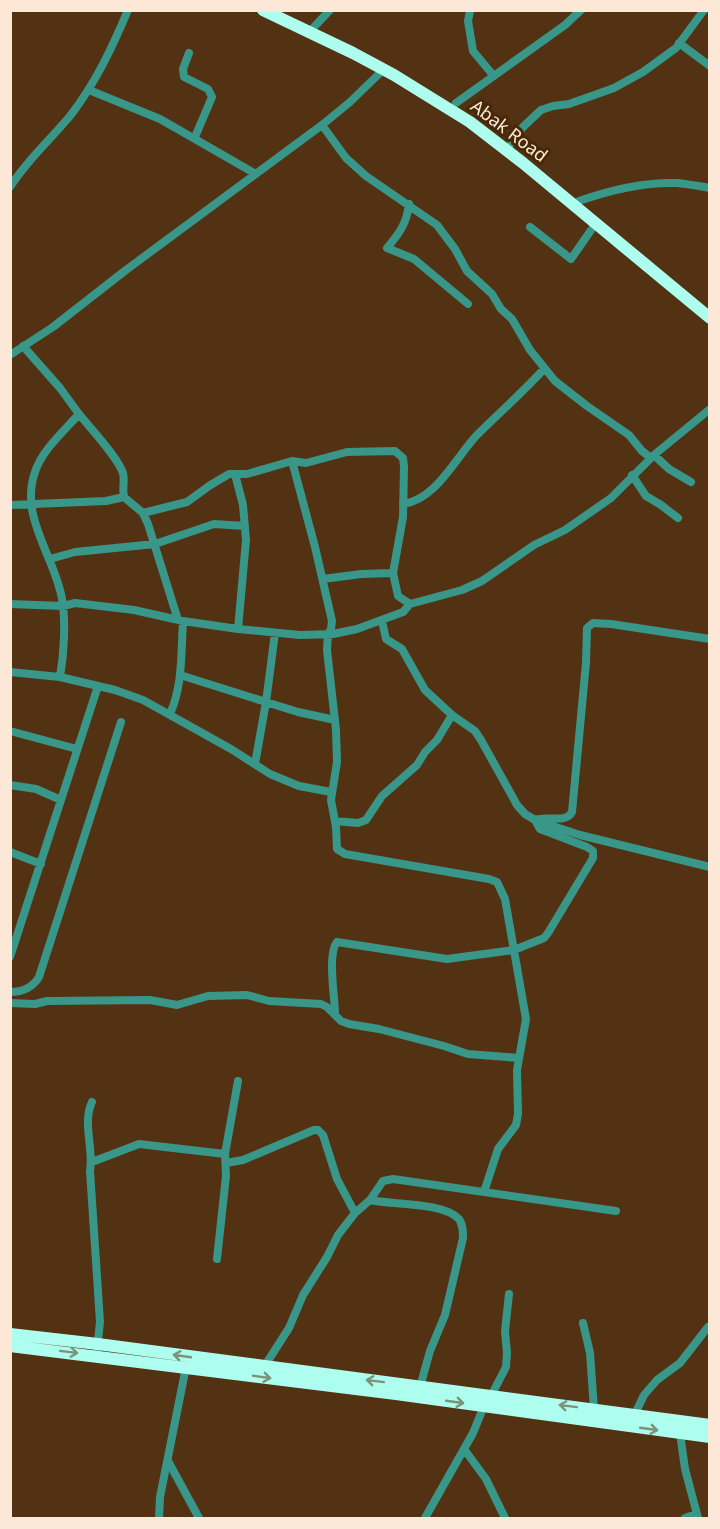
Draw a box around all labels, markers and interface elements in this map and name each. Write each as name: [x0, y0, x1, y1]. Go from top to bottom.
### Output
street label: Abak Road: [466, 93, 553, 167]
one-way arrow: [58, 1346, 78, 1357]
one-way arrow: [172, 1350, 192, 1361]
one-way arrow: [252, 1372, 271, 1383]
one-way arrow: [365, 1375, 385, 1386]
one-way arrow: [445, 1397, 465, 1408]
one-way arrow: [559, 1400, 579, 1411]
one-way arrow: [638, 1423, 658, 1434]

